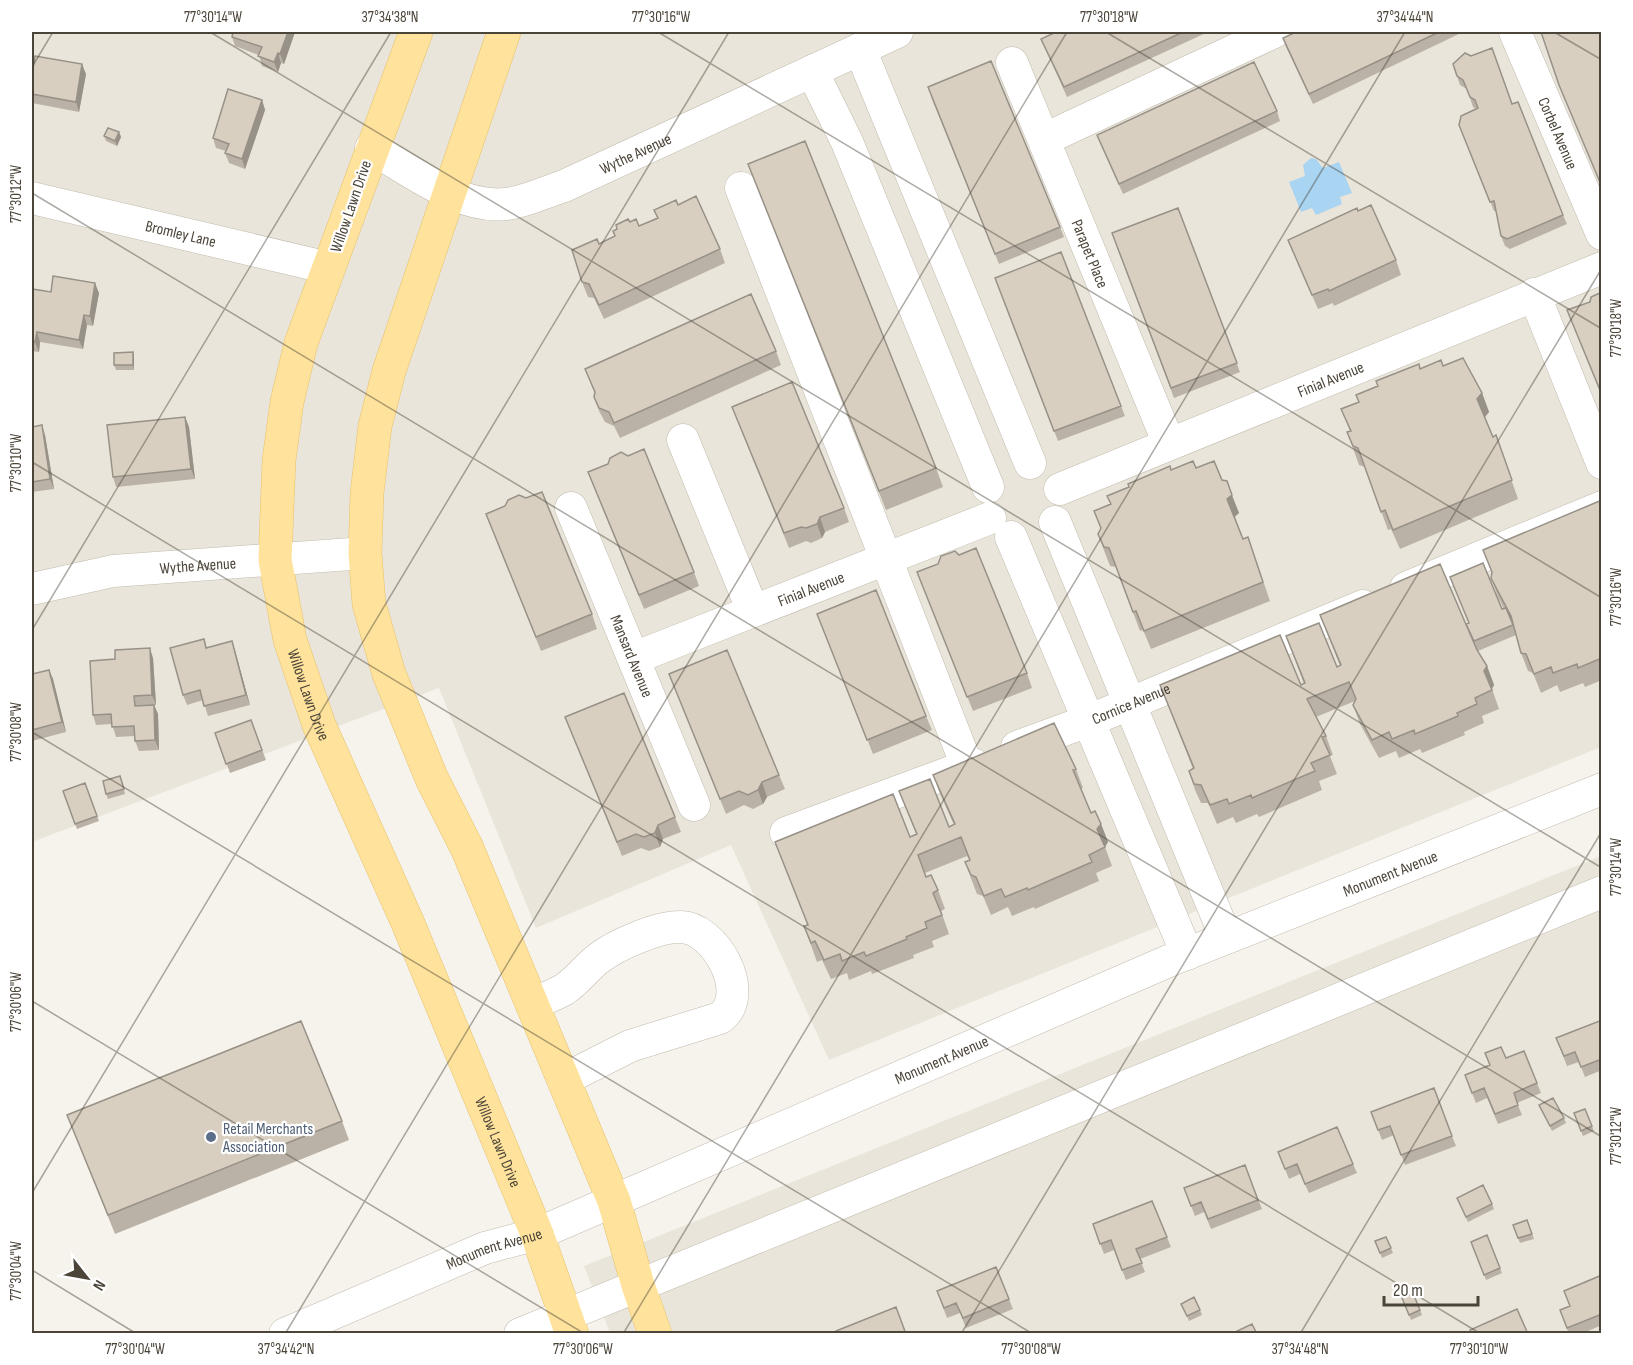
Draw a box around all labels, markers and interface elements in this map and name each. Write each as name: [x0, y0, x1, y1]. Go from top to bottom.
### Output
text: 77°30'14"W: [184, 8, 242, 27]
text: 37°34'38"N: [361, 8, 419, 27]
text: 77°30'16"W: [632, 8, 690, 27]
text: 77°30'18"W: [1080, 8, 1138, 27]
text: 37°34'44"N: [1377, 8, 1433, 27]
street label: Corbel Avenue: [1533, 95, 1581, 173]
street label: Wythe Avenue: [597, 130, 675, 179]
street label: Willow Lawn Drive: [327, 158, 376, 255]
text: 77°30'12"W: [7, 165, 26, 223]
street label: Bromley Lane: [143, 217, 218, 252]
street label: Parapet Place: [1067, 217, 1112, 291]
text: 77°30'18"W: [1607, 299, 1626, 357]
street label: Finial Avenue: [1295, 358, 1367, 402]
text: 77°30'10"W: [7, 434, 26, 492]
street label: Wythe Avenue: [159, 554, 237, 579]
street label: Finial Avenue: [775, 568, 847, 612]
text: 77°30'16"W: [1607, 568, 1626, 626]
street label: Mansard Avenue: [605, 613, 656, 700]
street label: Willow Lawn Drive: [283, 647, 333, 744]
street label: Cornice Avenue: [1089, 680, 1173, 729]
text: 77°30'08"W: [7, 702, 26, 762]
text: 77°30'14"W: [1607, 838, 1626, 896]
street label: Monument Avenue: [1341, 847, 1441, 902]
text: 77°30'06"W: [7, 972, 26, 1032]
street label: Monument Avenue: [892, 1032, 992, 1089]
street label: Willow Lawn Drive: [470, 1094, 524, 1190]
text: 77°30'12"W: [1607, 1107, 1626, 1165]
place label: Retail Merchants Association: [222, 1120, 313, 1157]
marker: Retail Merchants Association: [204, 1130, 218, 1144]
street label: Monument Avenue: [444, 1225, 545, 1275]
text: 77°30'04"W: [7, 1241, 26, 1301]
north arrow: [57, 1248, 117, 1308]
scale bar: [1384, 1269, 1478, 1307]
text: N: [88, 1276, 109, 1294]
text: 20 m: [1393, 1280, 1423, 1301]
text: 77°30'04"W: [105, 1340, 165, 1359]
text: 37°34'42"N: [258, 1340, 314, 1359]
text: 77°30'06"W: [553, 1340, 613, 1359]
text: 77°30'08"W: [1001, 1340, 1061, 1359]
text: 37°34'48"N: [1271, 1340, 1329, 1359]
text: 77°30'10"W: [1450, 1340, 1508, 1359]

